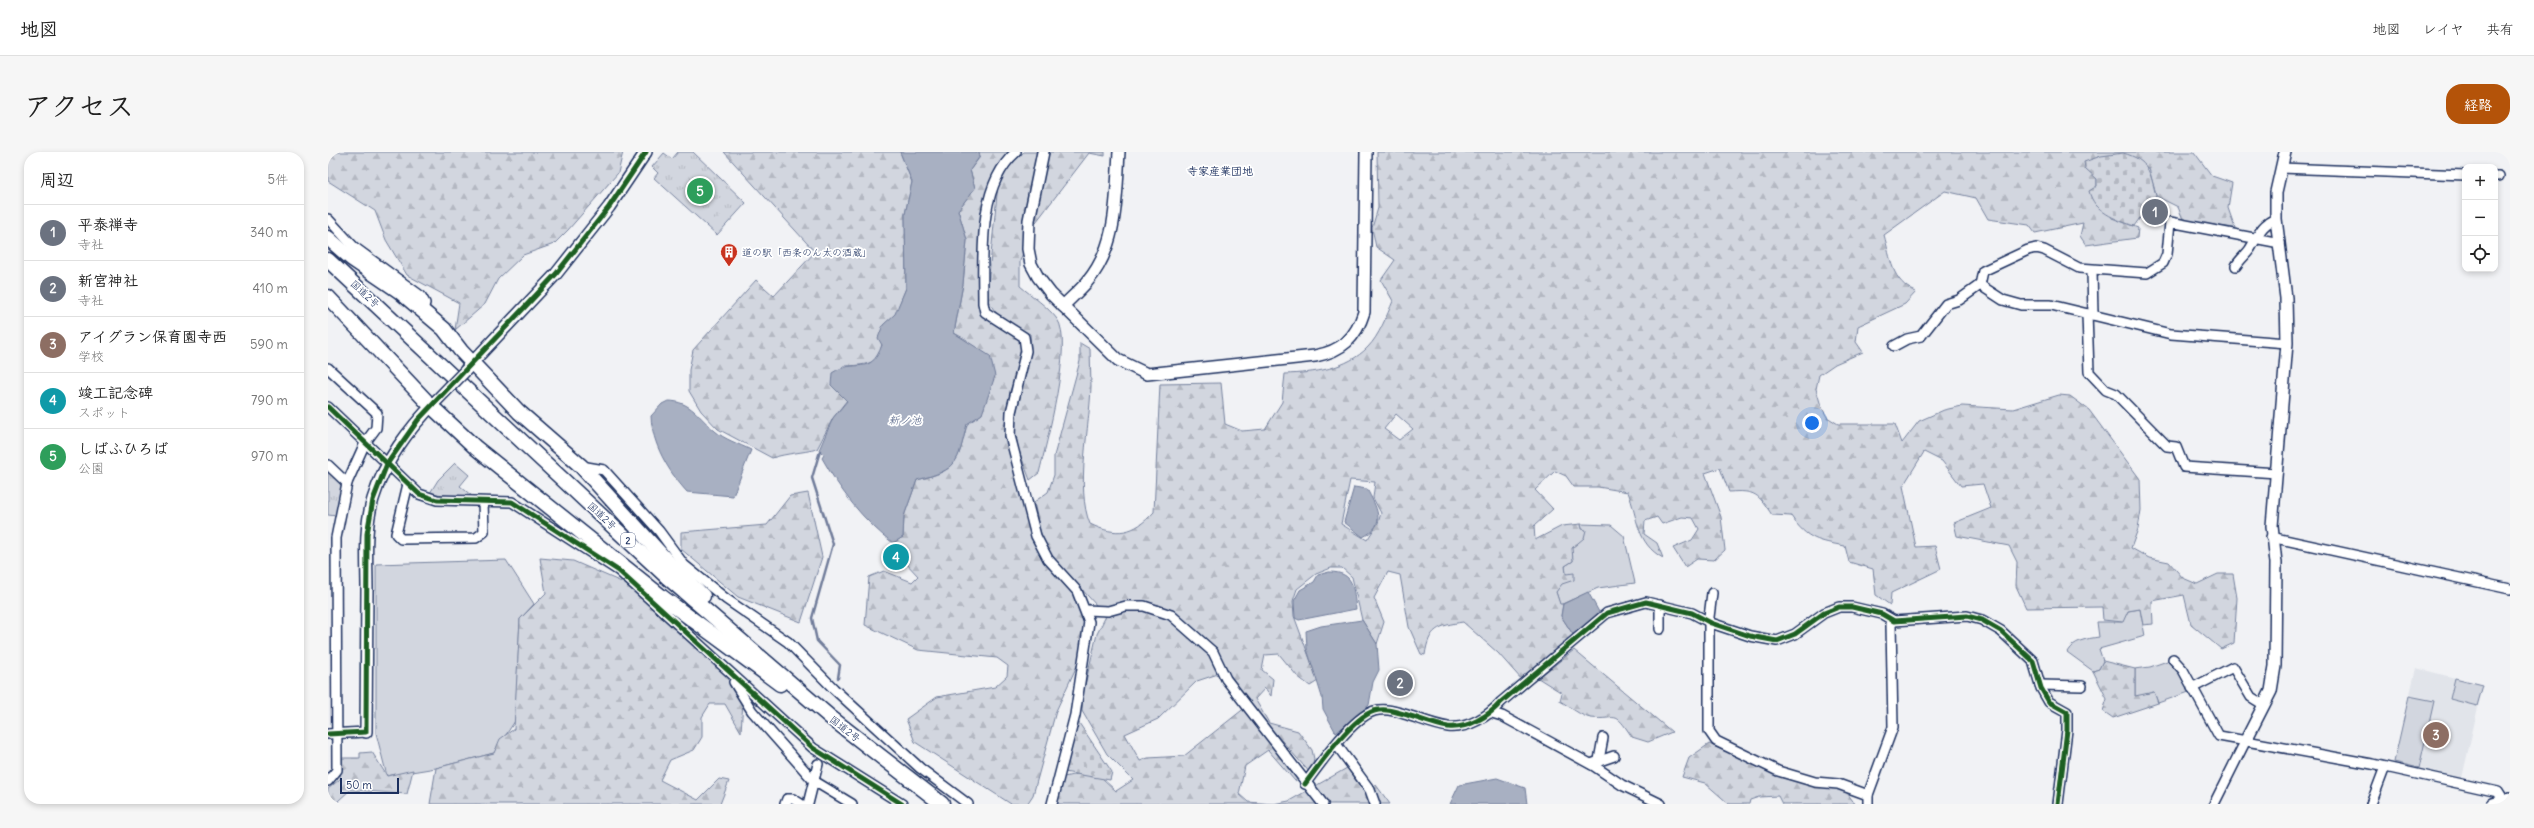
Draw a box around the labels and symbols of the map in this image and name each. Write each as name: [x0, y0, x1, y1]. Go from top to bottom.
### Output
district label: 寺家産業団地: [1187, 164, 1253, 178]
pin: 5: [687, 176, 713, 206]
pin: 1: [2142, 197, 2168, 227]
building icon: 道の駅「西条のん太の酒蔵」: [719, 242, 739, 267]
place label: 道の駅「西条のん太の酒蔵」: [742, 246, 872, 259]
street label: 国道2号: [348, 277, 382, 311]
water label: 新ノ池: [889, 413, 922, 427]
your location: [1802, 413, 1822, 433]
street label: 国道2号: [585, 499, 619, 533]
road number: 2: [621, 533, 635, 547]
pin: 4: [883, 542, 909, 572]
pin: 2: [1387, 668, 1413, 698]
street label: 国道2号: [827, 713, 863, 745]
pin: 3: [2423, 720, 2449, 750]
scale bar: [340, 776, 399, 795]

